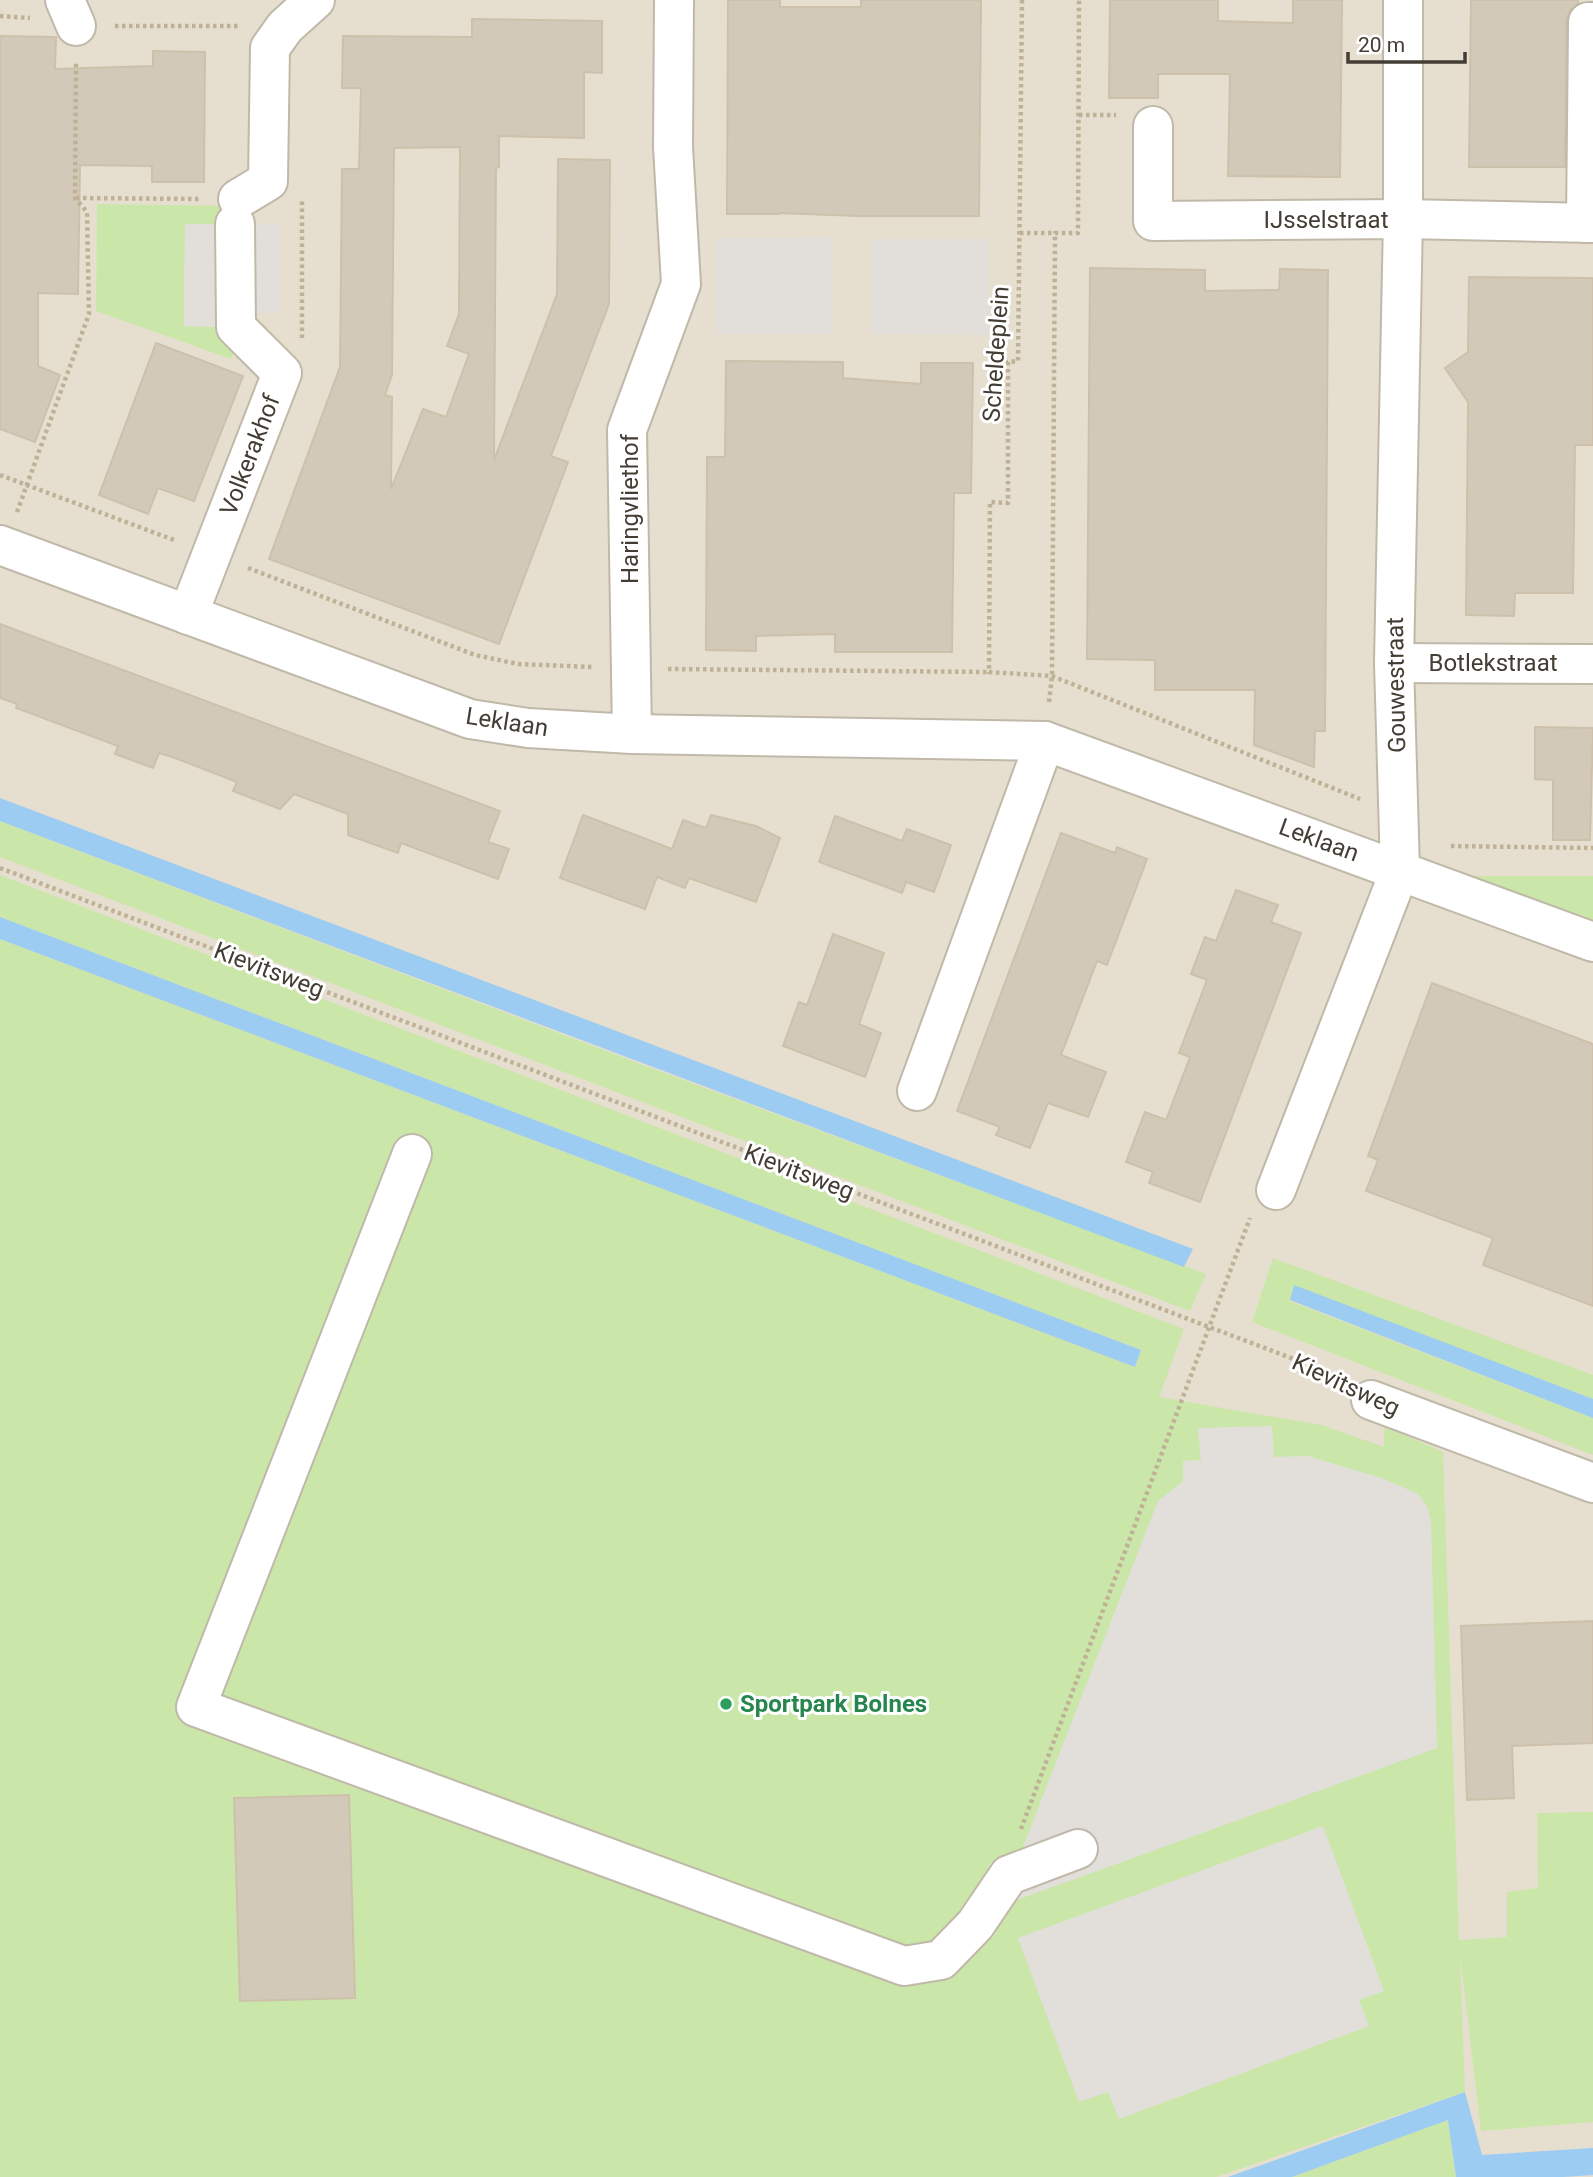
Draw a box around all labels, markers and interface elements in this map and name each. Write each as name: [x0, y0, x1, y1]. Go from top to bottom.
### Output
scale bar: [1348, 21, 1465, 65]
text: 20 m: [1358, 33, 1405, 57]
street label: IJsselstraat: [1264, 206, 1389, 234]
street label: Scheldeplein: [977, 285, 1015, 423]
street label: Volkerakhof: [214, 390, 286, 519]
street label: Haringvliethof: [616, 433, 644, 584]
street label: Gouwestraat: [1381, 617, 1411, 753]
street label: Botlekstraat: [1428, 649, 1558, 677]
street label: Leklaan: [464, 702, 550, 742]
street label: Leklaan: [1275, 813, 1363, 867]
street label: Kievitsweg: [210, 936, 328, 1004]
street label: Kievitsweg: [740, 1138, 858, 1206]
street label: Kievitsweg: [1288, 1348, 1404, 1422]
place label: Sportpark Bolnes: [740, 1690, 927, 1718]
marker: Sportpark Bolnes: [718, 1696, 734, 1712]

